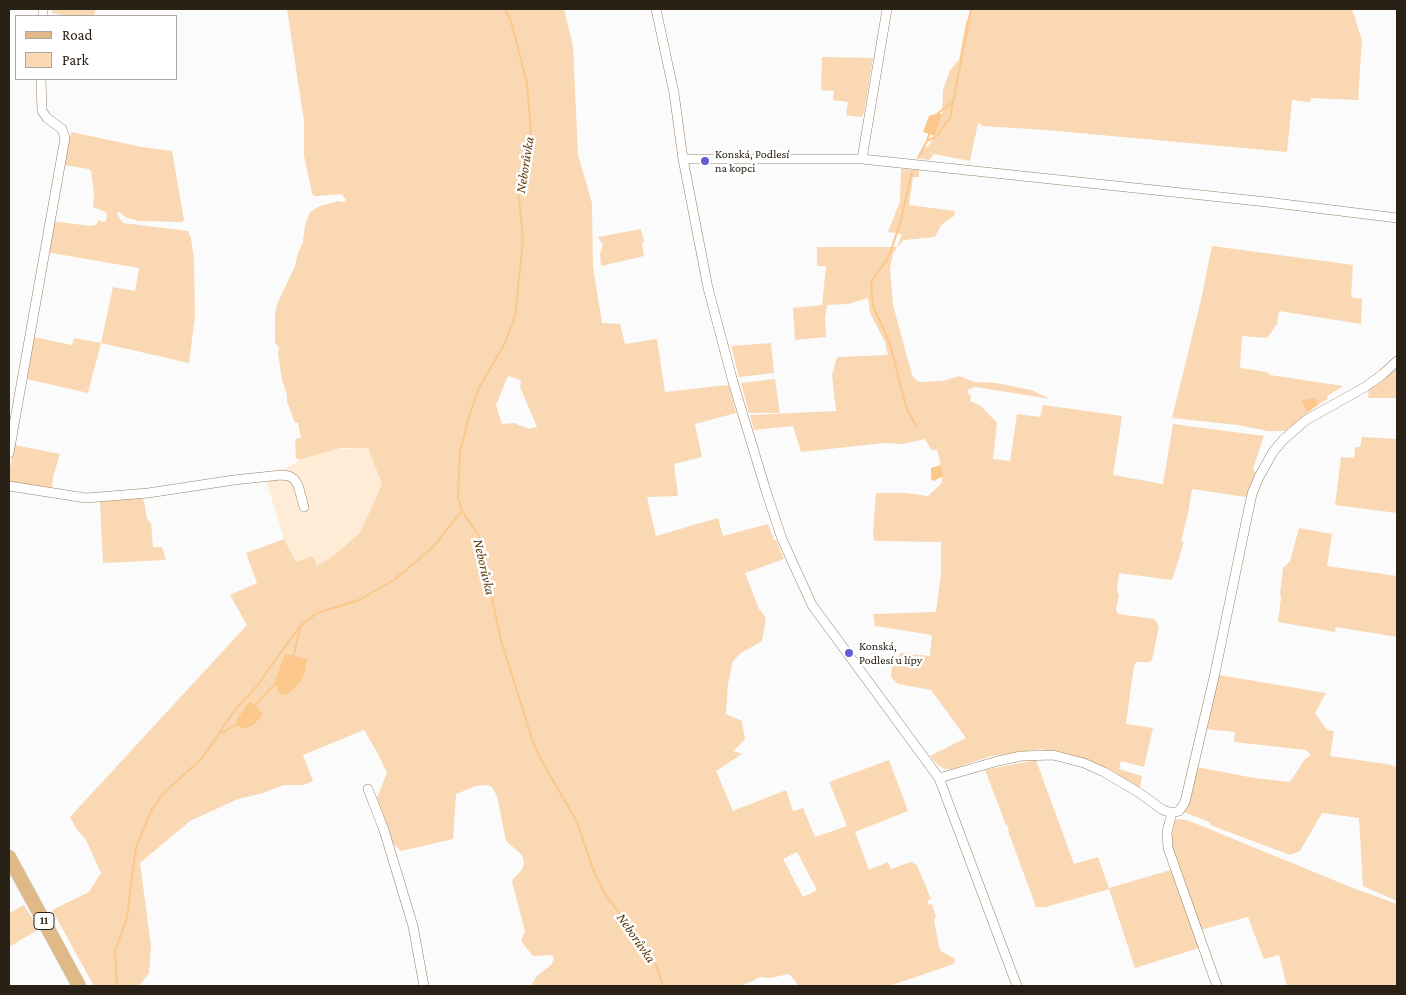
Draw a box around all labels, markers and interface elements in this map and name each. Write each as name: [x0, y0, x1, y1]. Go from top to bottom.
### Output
legend: [15, 15, 178, 80]
text: Road: [62, 27, 92, 43]
text: Park: [62, 52, 89, 68]
water label: Neborůvka: [512, 136, 538, 194]
place label: Konská, Podlesí na kopci: [715, 147, 789, 175]
marker: Konská, Podlesí na kopci: [699, 155, 711, 167]
water label: Neborůvka: [469, 537, 499, 597]
place label: Konská, Podlesí u lípy: [859, 639, 922, 667]
marker: Konská, Podlesí u lípy: [843, 647, 855, 659]
water label: Neborůvka: [613, 910, 659, 966]
road number: 11: [34, 912, 54, 929]

